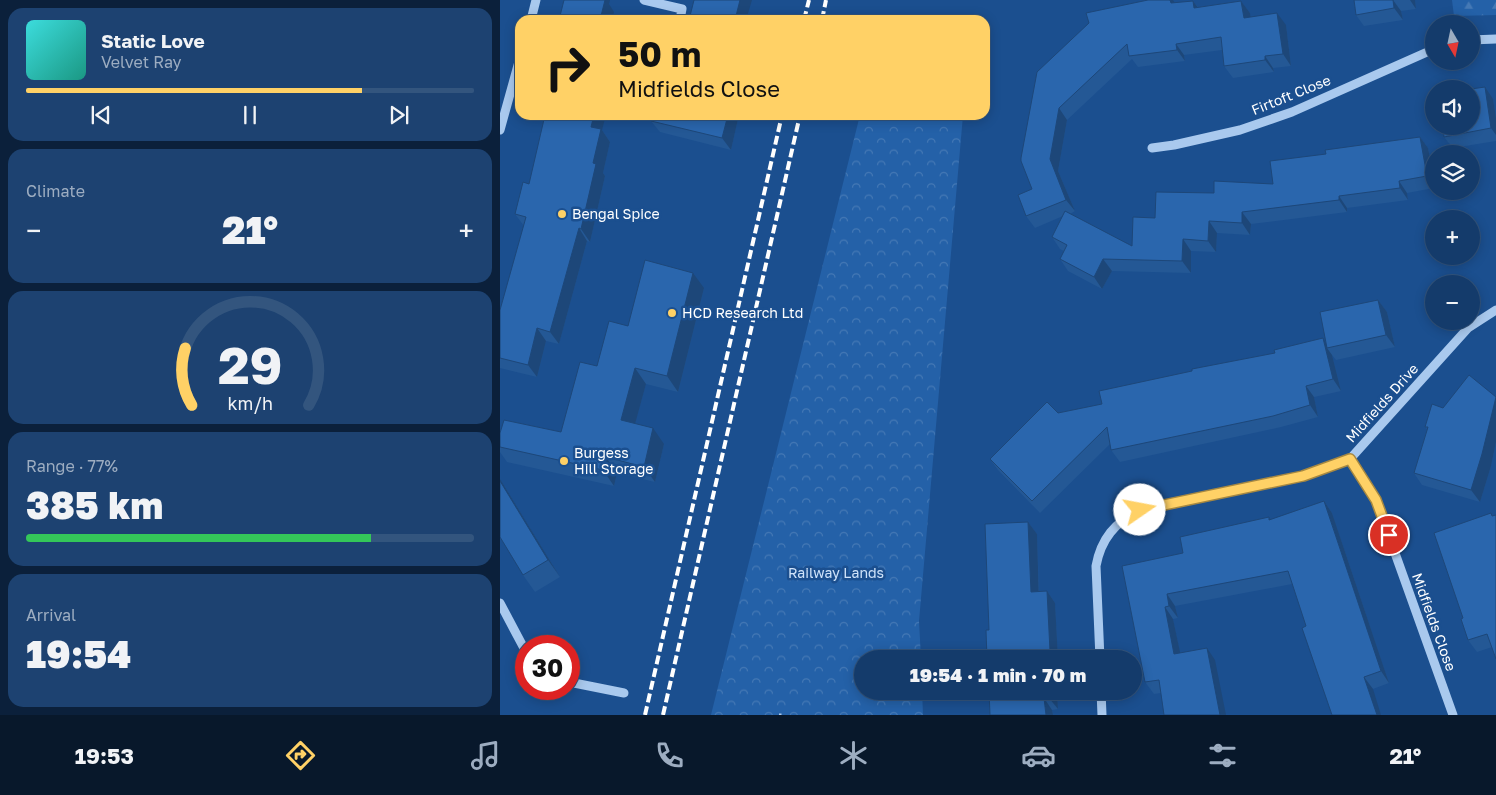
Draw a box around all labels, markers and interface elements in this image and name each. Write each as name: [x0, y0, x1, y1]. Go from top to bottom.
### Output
north arrow: [1425, 15, 1480, 70]
map controls: [1425, 15, 1480, 330]
text: Static Love: [101, 29, 205, 52]
text: 50 m: [618, 33, 701, 75]
icon: right: [535, 35, 600, 100]
text: Velvet Ray: [101, 52, 182, 72]
street label: Firtoft Close: [1249, 71, 1333, 118]
text: Midfields Close: [618, 75, 780, 102]
button: sound: [1425, 80, 1480, 135]
icon: previous: [87, 101, 115, 129]
icon: pause: [236, 101, 264, 129]
icon: next: [385, 101, 413, 129]
button: layers: [1425, 145, 1480, 200]
text: Climate: [26, 181, 85, 201]
place label: Bengal Spice: [572, 205, 660, 222]
text: 21°: [222, 207, 278, 252]
marker: Bengal Spice: [556, 208, 568, 220]
button: +: [1425, 210, 1480, 265]
text: −: [26, 214, 41, 247]
text: +: [459, 214, 474, 247]
button: −: [1425, 275, 1480, 330]
place label: HCD Research Ltd: [682, 304, 803, 321]
marker: HCD Research Ltd: [666, 307, 678, 319]
text: 29: [218, 333, 282, 395]
street label: Midfields Drive: [1342, 360, 1421, 445]
text: km/h: [227, 392, 273, 414]
place label: Burgess Hill Storage: [574, 444, 654, 477]
marker: Burgess Hill Storage: [558, 455, 570, 467]
text: Range · 77%: [26, 456, 118, 476]
text: 385 km: [26, 482, 163, 527]
position arrow: [1113, 483, 1165, 535]
pin: [1368, 514, 1410, 556]
icon: arrive: [1375, 521, 1403, 549]
park label: Railway Lands: [788, 564, 884, 581]
street label: Midfields Close: [1409, 570, 1460, 673]
text: Arrival: [26, 605, 76, 625]
text: 19:54: [26, 631, 131, 676]
speed limit sign: 30: [515, 635, 580, 700]
text: 19:54 · 1 min · 70 m: [910, 663, 1086, 686]
icon: directions: [283, 738, 318, 773]
icon: music: [468, 738, 503, 773]
icon: phone: [652, 738, 687, 773]
icon: climate: [836, 738, 871, 773]
icon: car: [1021, 738, 1056, 773]
icon: filters: [1205, 738, 1240, 773]
text: 19:53: [75, 742, 134, 769]
text: 21°: [1389, 742, 1421, 769]

